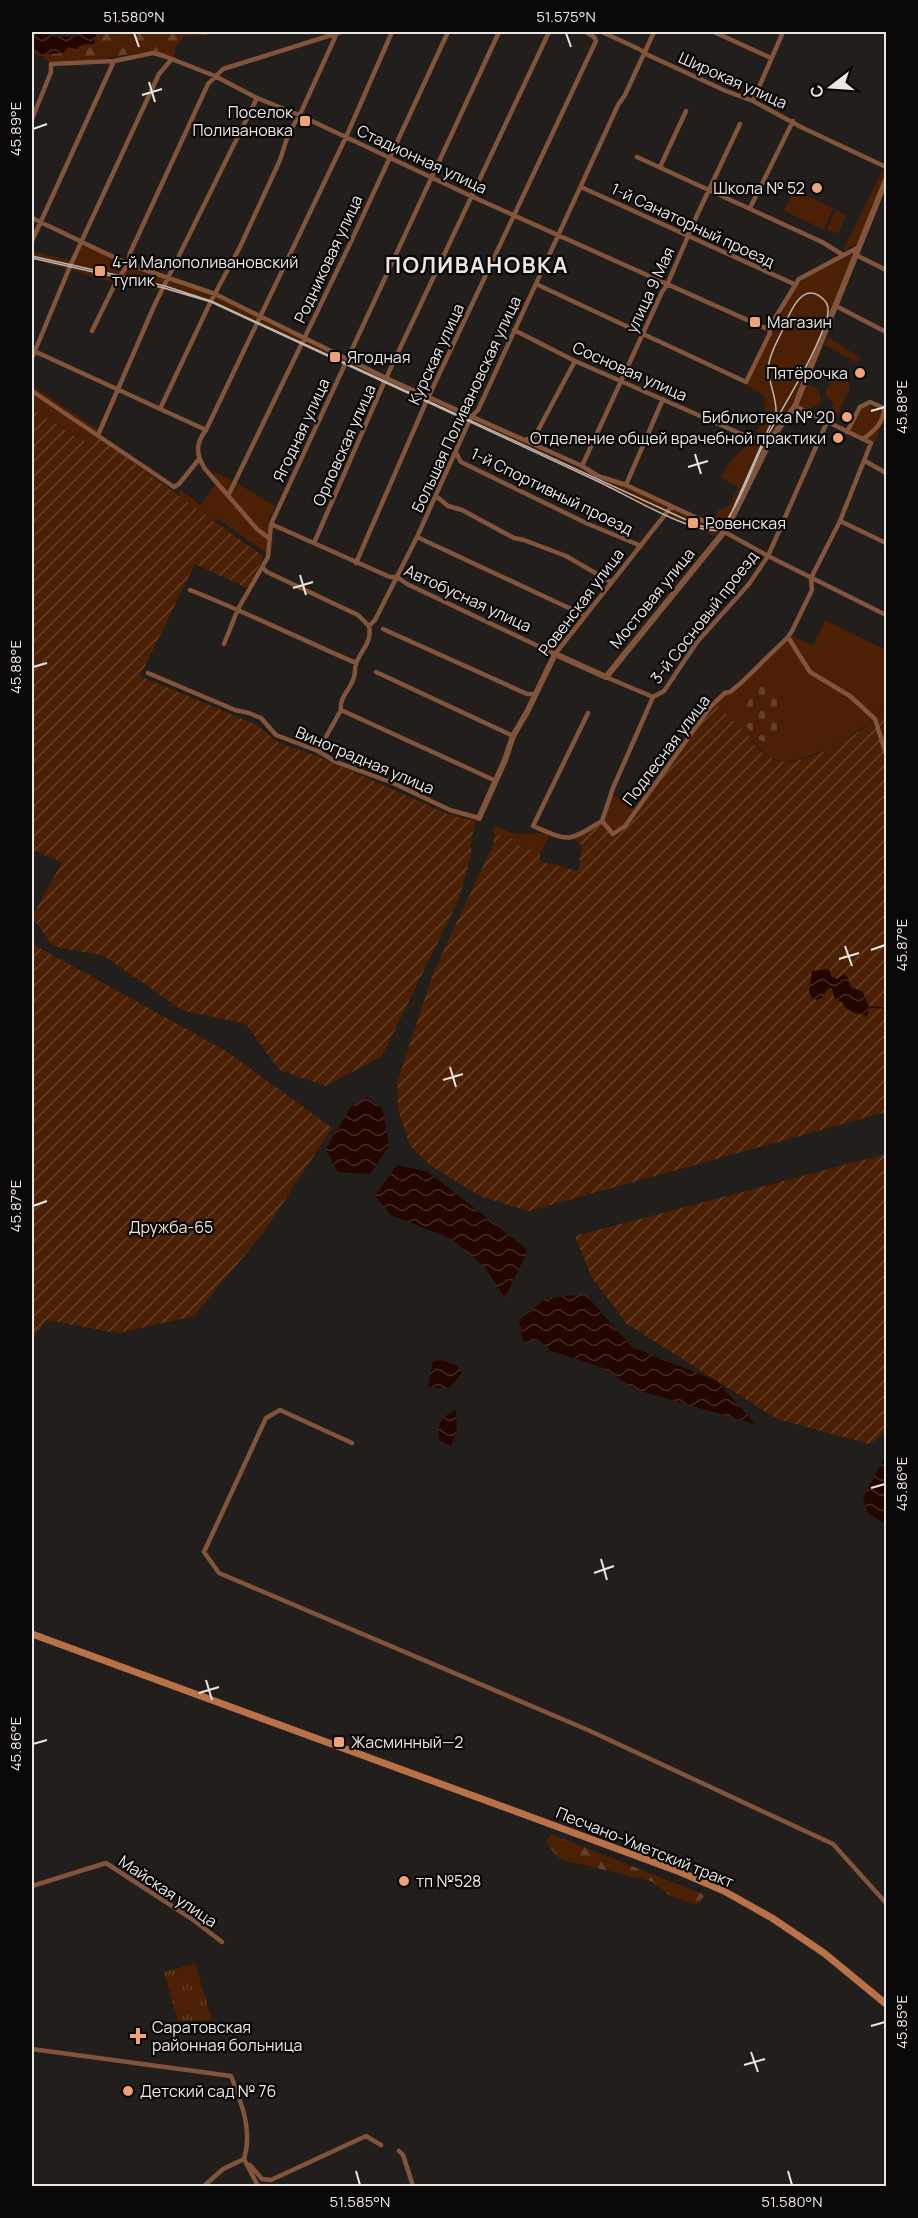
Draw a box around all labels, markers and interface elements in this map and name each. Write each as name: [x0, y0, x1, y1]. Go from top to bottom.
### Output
text: 51.580°N: [103, 6, 165, 27]
text: 51.575°N: [536, 6, 596, 27]
street label: Широкая улица: [675, 46, 791, 114]
north arrow: [801, 57, 861, 117]
text: С: [804, 82, 829, 100]
place label: Поселок Поливановка: [192, 101, 294, 141]
text: 45.89°E: [5, 102, 26, 156]
marker: Поселок Поливановка: [298, 114, 312, 128]
street label: Стадионная улица: [353, 119, 491, 199]
street label: 1-й Санаторный проезд: [608, 177, 779, 273]
place label: Школа № 52: [713, 177, 805, 199]
marker: Школа № 52: [810, 181, 824, 195]
street label: Родниковая улица: [289, 191, 367, 327]
street label: улица 9 Мая: [620, 243, 680, 337]
district label: ПОЛИВАНОВКА: [385, 250, 569, 280]
place label: 4-й Малополивановский тупик: [112, 251, 298, 291]
marker: 4-й Малополивановский тупик: [93, 264, 107, 278]
street label: Большая Поливановская улица: [406, 292, 526, 516]
street label: Курская улица: [403, 300, 469, 408]
place label: Магазин: [767, 311, 832, 333]
marker: Магазин: [748, 315, 762, 329]
street label: Сосновая улица: [569, 336, 691, 406]
place label: Ягодная: [347, 346, 411, 368]
marker: Ягодная: [328, 350, 342, 364]
place label: Пятёрочка: [766, 362, 848, 384]
marker: Пятёрочка: [853, 366, 867, 380]
street label: Ягодная улица: [267, 375, 335, 485]
text: 45.88°E: [891, 380, 912, 434]
street label: Орловская улица: [307, 381, 381, 509]
place label: Библиотека № 20: [702, 406, 835, 428]
marker: Библиотека № 20: [840, 410, 854, 424]
place label: Отделение общей врачебной практики: [530, 427, 826, 449]
marker: Отделение общей врачебной практики: [831, 431, 845, 445]
street label: 1-й Спортивный проезд: [467, 442, 637, 540]
place label: Ровенская: [705, 512, 786, 534]
marker: Ровенская: [686, 516, 700, 530]
street label: Мостовая улица: [605, 543, 699, 653]
street label: Ровенская улица: [533, 544, 629, 660]
street label: 3-й Сосновый проезд: [645, 546, 763, 688]
street label: Автобусная улица: [401, 559, 535, 637]
text: 45.88°E: [5, 640, 26, 694]
street label: Подлесная улица: [617, 690, 715, 810]
street label: Виноградная улица: [292, 721, 438, 799]
text: 45.87°E: [891, 919, 912, 971]
text: 45.87°E: [5, 1180, 26, 1232]
park label: Дружба-65: [129, 1216, 213, 1238]
text: 45.86°E: [891, 1457, 912, 1511]
text: 45.86°E: [5, 1717, 26, 1771]
place label: Жасминный—2: [351, 1731, 464, 1753]
marker: Жасминный—2: [332, 1735, 346, 1749]
street label: Песчано-Уметский тракт: [553, 1801, 737, 1893]
street label: Майская улица: [114, 1850, 222, 1932]
place label: тп №528: [416, 1870, 481, 1892]
marker: тп №528: [397, 1874, 411, 1888]
text: 45.85°E: [891, 1995, 912, 2049]
place label: Саратовская районная больница: [152, 2016, 302, 2056]
marker: Саратовская районная больница: [129, 2027, 147, 2045]
place label: Детский сад № 76: [140, 2080, 277, 2102]
marker: Детский сад № 76: [121, 2084, 135, 2098]
text: 51.585°N: [330, 2191, 390, 2212]
text: 51.580°N: [761, 2191, 823, 2212]

